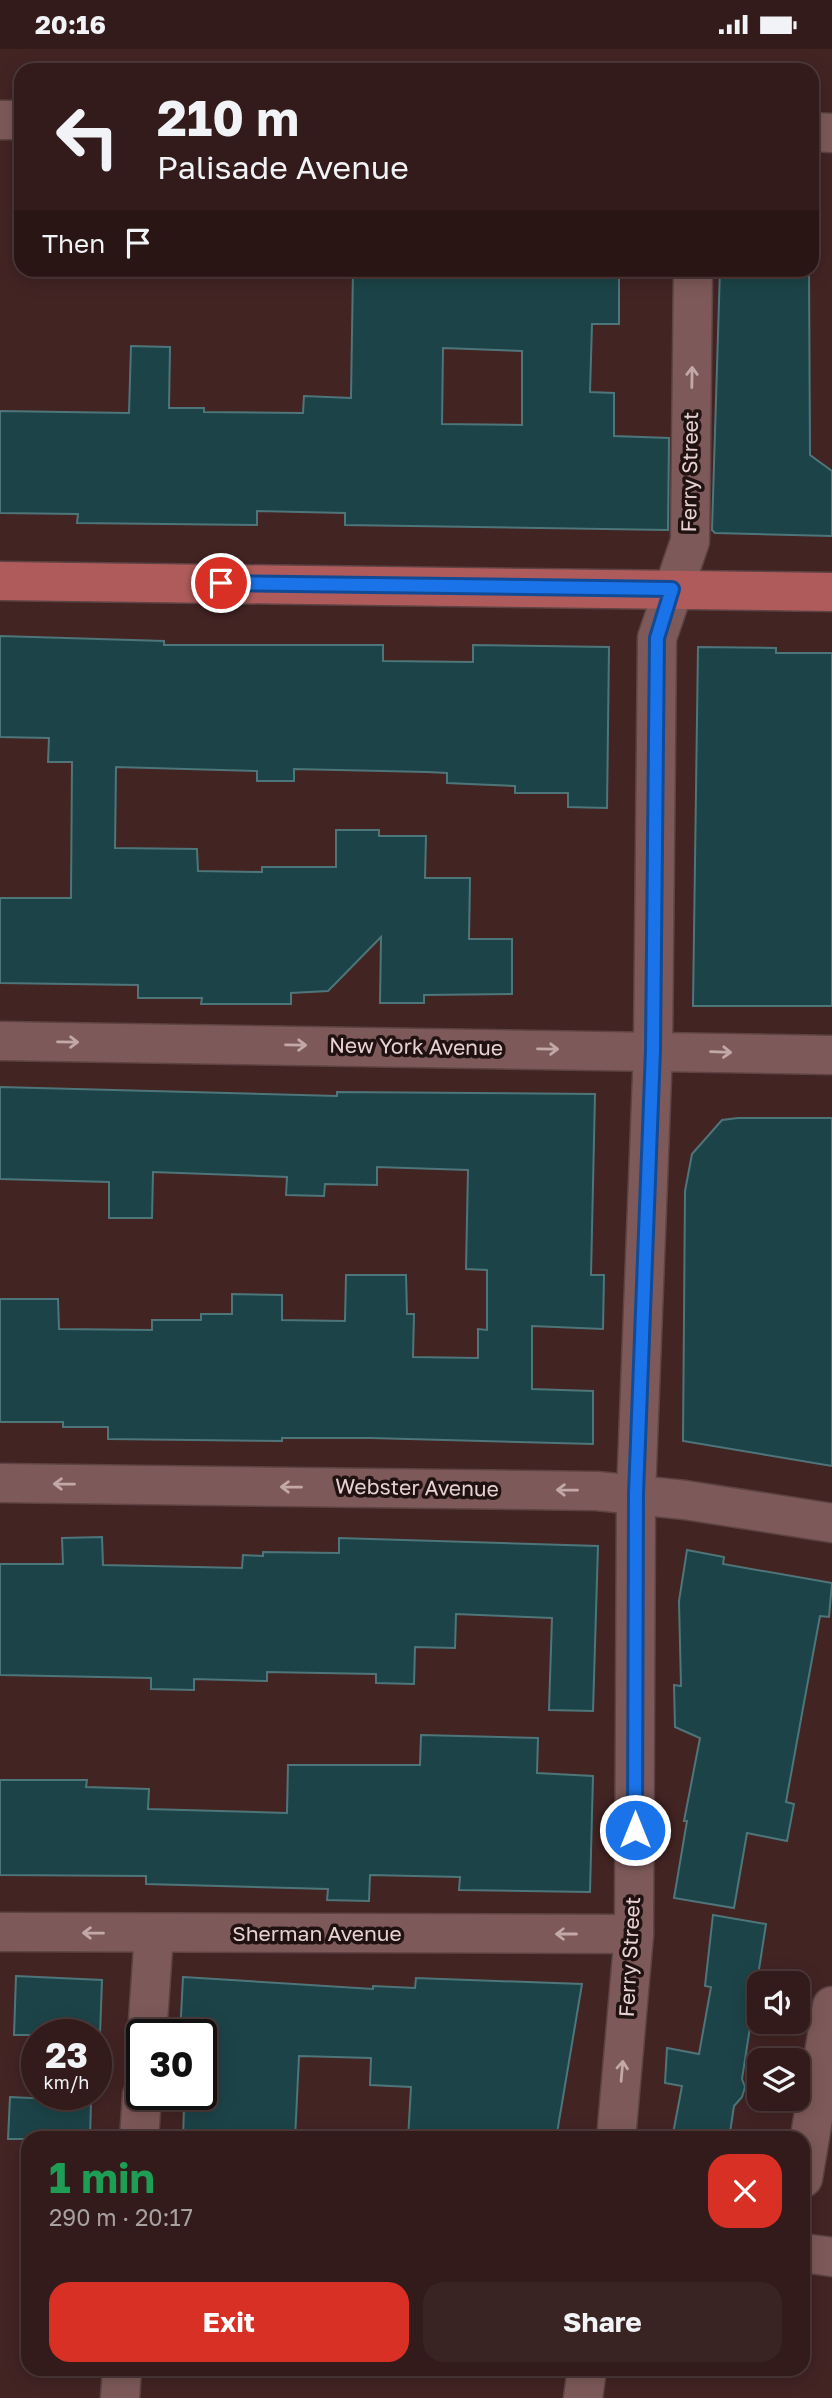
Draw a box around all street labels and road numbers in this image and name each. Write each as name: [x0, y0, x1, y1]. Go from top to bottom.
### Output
street label: Ferry Street: [675, 411, 703, 533]
street label: New York Avenue: [329, 1031, 503, 1061]
street label: Webster Avenue: [335, 1473, 499, 1501]
street label: Ferry Street: [613, 1896, 645, 2018]
street label: Sherman Avenue: [232, 1920, 402, 1946]

